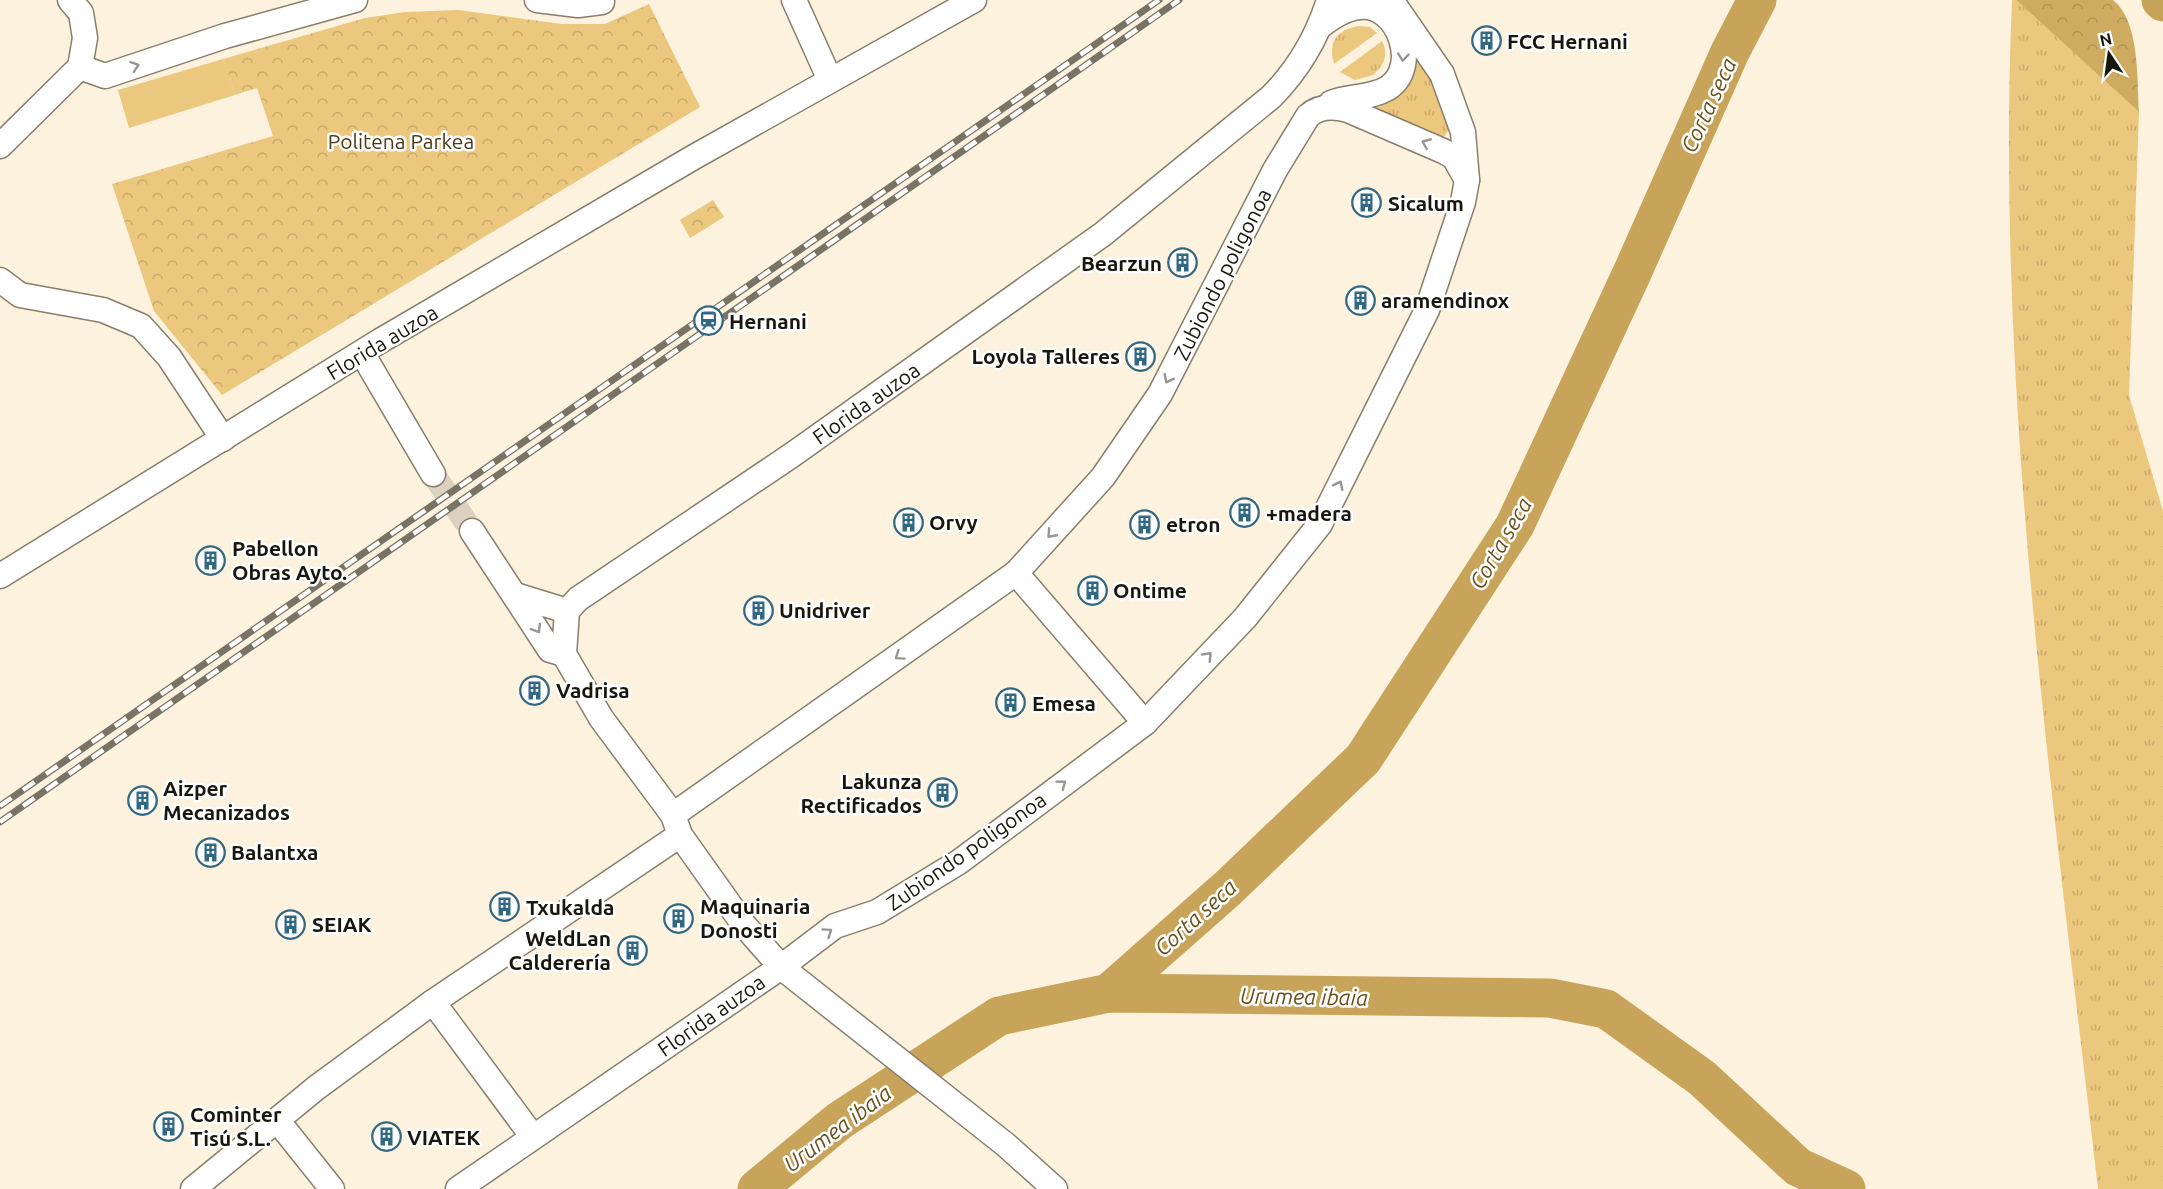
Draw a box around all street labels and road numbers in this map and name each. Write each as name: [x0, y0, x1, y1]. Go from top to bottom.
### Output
street label: Zubiondo poligonoa: [1168, 184, 1276, 364]
street label: Florida auzoa: [322, 299, 442, 385]
street label: Florida auzoa: [808, 357, 924, 449]
street label: Zubiondo poligonoa: [882, 787, 1050, 915]
street label: Florida auzoa: [653, 969, 769, 1061]

